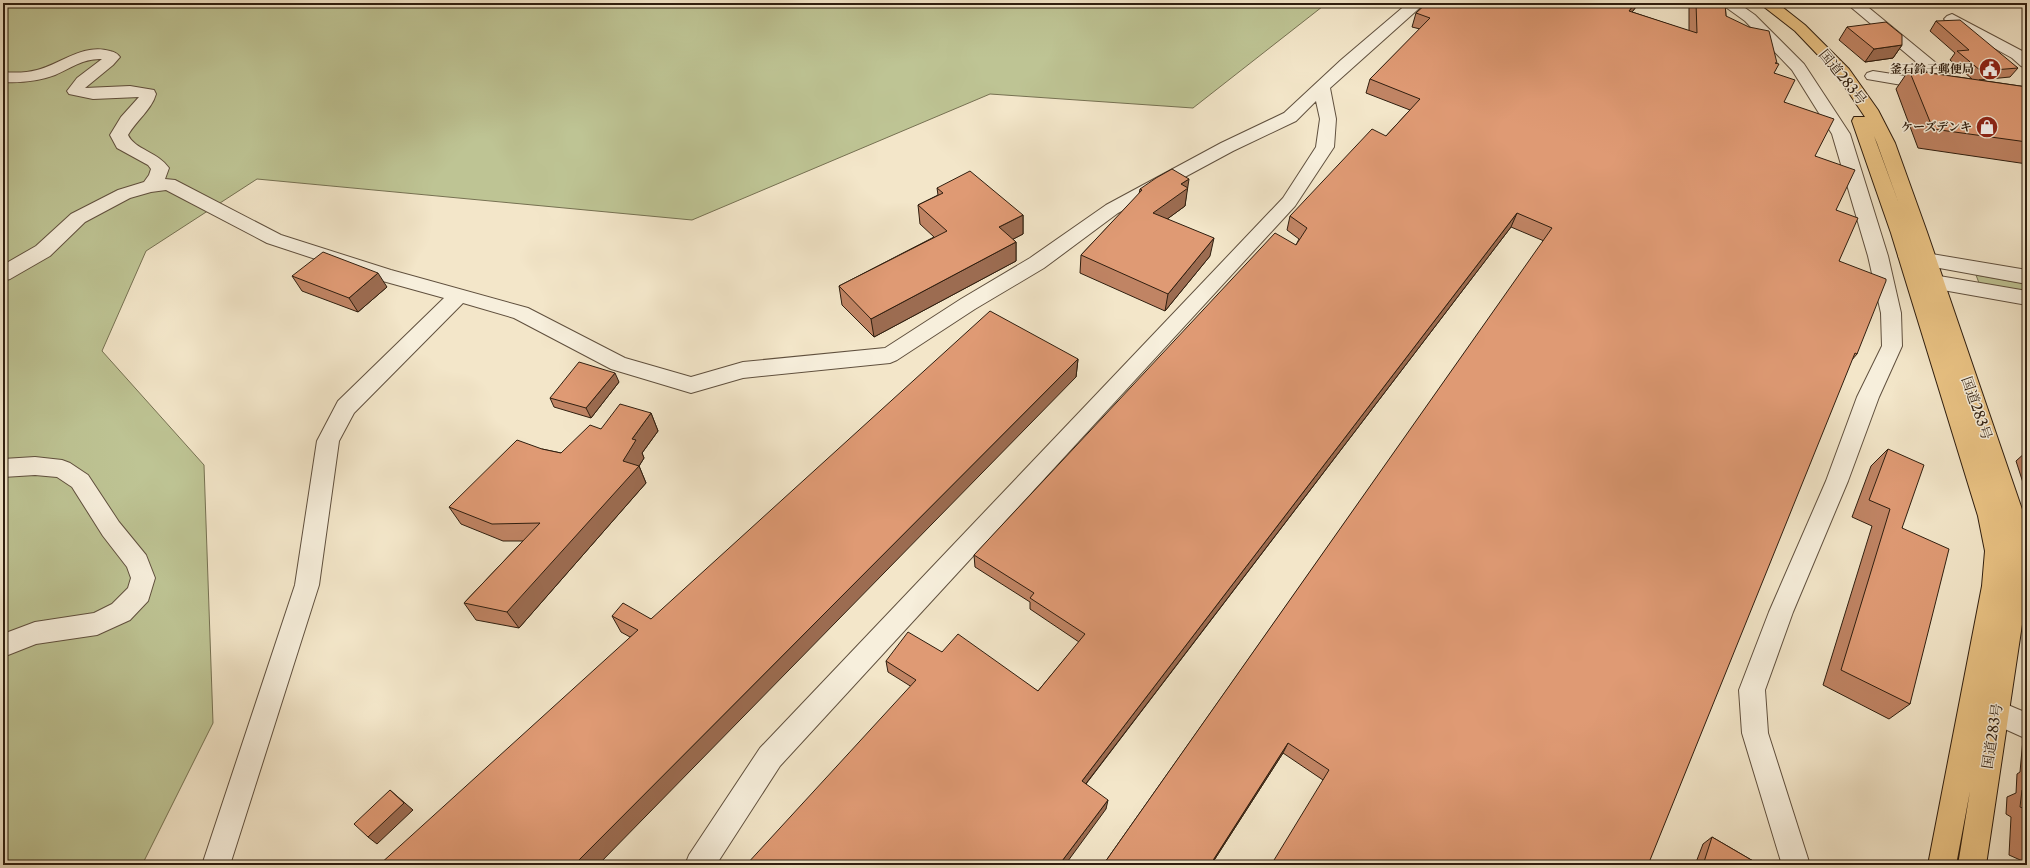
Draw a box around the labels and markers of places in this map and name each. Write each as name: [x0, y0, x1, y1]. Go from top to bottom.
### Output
public building icon: 釜石鈴子郵便局: [1977, 56, 2003, 82]
place label: 釜石鈴子郵便局: [1890, 61, 1974, 76]
shop icon: ケーズデンキ: [1974, 114, 2000, 140]
place label: ケーズデンキ: [1901, 119, 1972, 134]

